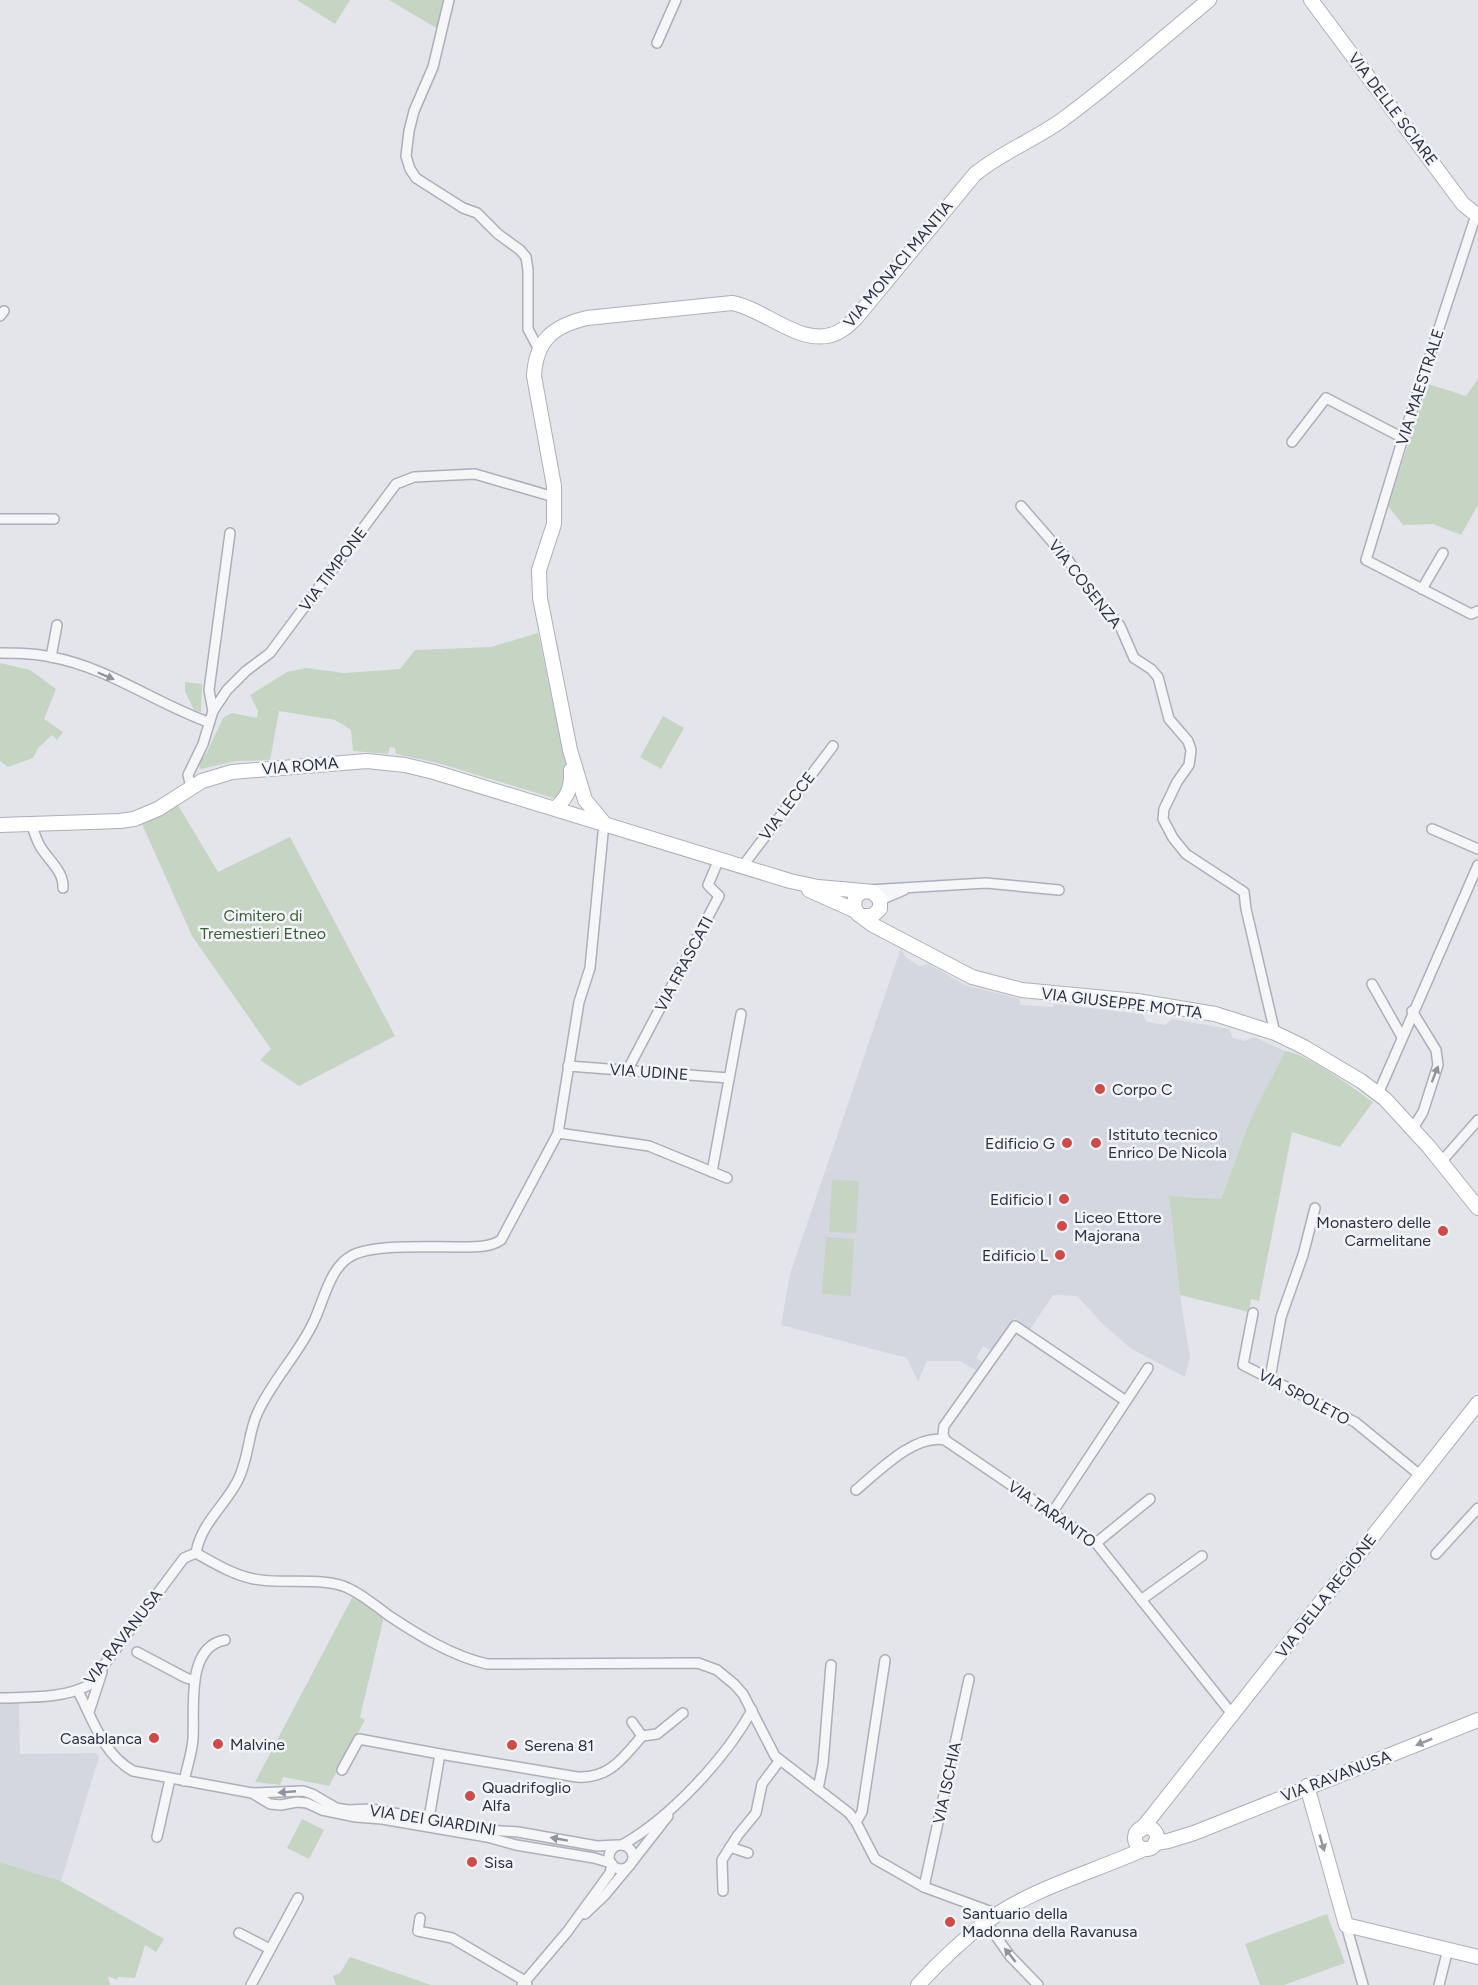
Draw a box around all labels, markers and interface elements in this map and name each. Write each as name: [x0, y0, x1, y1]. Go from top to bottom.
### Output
street label: VIA DELLE SCIARE: [1344, 49, 1442, 169]
street label: VIA MONACI MANTIA: [839, 197, 957, 331]
street label: VIA MAESTRALE: [1392, 326, 1448, 448]
street label: VIA TIMPONE: [295, 523, 371, 615]
street label: VIA COSENZA: [1045, 536, 1126, 632]
one-way arrow: [97, 672, 115, 681]
street label: VIA ROMA: [261, 753, 339, 779]
street label: VIA LECCE: [755, 768, 819, 844]
park label: Cimitero di Tremestieri Etneo: [200, 906, 326, 943]
street label: VIA FRASCATI: [651, 913, 717, 1015]
street label: VIA GIUSEPPE MOTTA: [1040, 984, 1204, 1022]
street label: VIA UDINE: [609, 1060, 689, 1084]
one-way arrow: [1430, 1065, 1440, 1083]
place label: Corpo C: [1112, 1080, 1172, 1099]
marker: Corpo C: [1093, 1082, 1107, 1096]
place label: Istituto tecnico Enrico De Nicola: [1108, 1125, 1227, 1162]
place label: Edificio G: [985, 1134, 1055, 1153]
marker: Edificio G: [1060, 1136, 1074, 1150]
marker: Istituto tecnico Enrico De Nicola: [1089, 1136, 1103, 1150]
place label: Edificio I: [990, 1190, 1052, 1209]
marker: Edificio I: [1057, 1192, 1071, 1206]
place label: Liceo Ettore Majorana: [1074, 1208, 1162, 1245]
place label: Monastero delle Carmelitane: [1316, 1213, 1431, 1250]
marker: Liceo Ettore Majorana: [1055, 1219, 1069, 1233]
marker: Monastero delle Carmelitane: [1436, 1224, 1450, 1238]
place label: Edificio L: [982, 1246, 1049, 1265]
marker: Edificio L: [1053, 1248, 1067, 1262]
street label: VIA SPOLETO: [1255, 1365, 1353, 1429]
street label: VIA TARANTO: [1004, 1477, 1100, 1551]
street label: VIA DELLA REGIONE: [1272, 1530, 1380, 1662]
street label: VIA RAVANUSA: [80, 1585, 166, 1689]
place label: Casablanca: [60, 1729, 142, 1748]
marker: Casablanca: [147, 1731, 161, 1745]
place label: Malvine: [230, 1735, 285, 1754]
place label: Serena 81: [524, 1736, 594, 1755]
marker: Malvine: [211, 1737, 225, 1751]
marker: Serena 81: [505, 1738, 519, 1752]
one-way arrow: [1415, 1738, 1433, 1747]
street label: VIA ISCHIA: [929, 1740, 965, 1826]
street label: VIA RAVANUSA: [1278, 1746, 1394, 1806]
place label: Quadrifoglio Alfa: [482, 1778, 571, 1815]
one-way arrow: [278, 1787, 297, 1796]
marker: Quadrifoglio Alfa: [463, 1789, 477, 1803]
street label: VIA DEI GIARDINI: [368, 1801, 498, 1839]
one-way arrow: [550, 1834, 569, 1843]
one-way arrow: [1318, 1834, 1328, 1852]
place label: Sisa: [484, 1853, 513, 1872]
marker: Sisa: [465, 1855, 479, 1869]
place label: Santuario della Madonna della Ravanusa: [962, 1904, 1137, 1941]
marker: Santuario della Madonna della Ravanusa: [943, 1915, 957, 1929]
one-way arrow: [1004, 1948, 1017, 1963]

